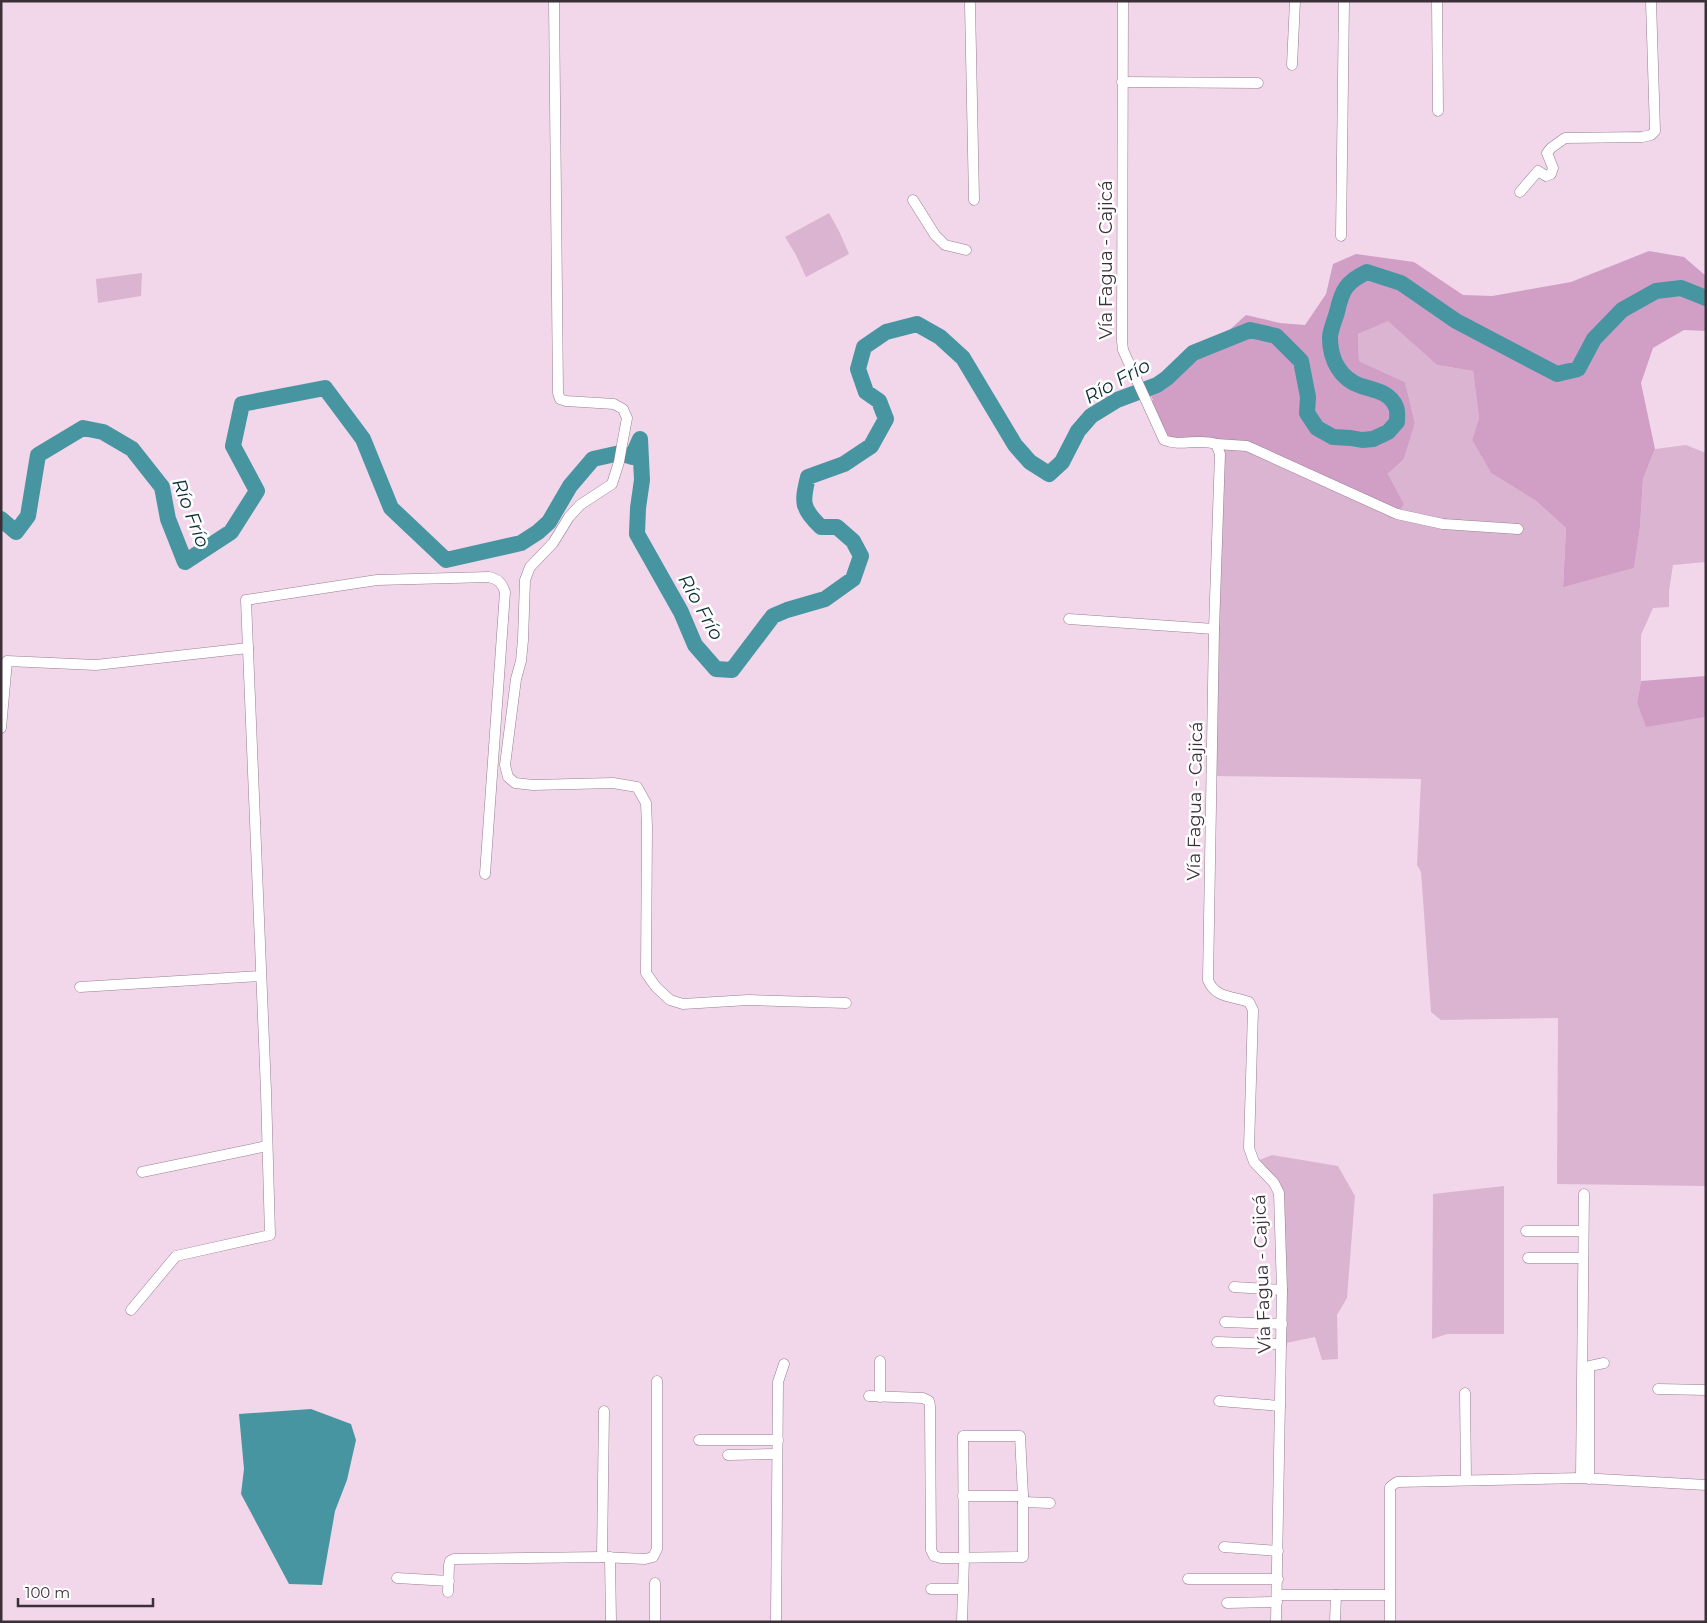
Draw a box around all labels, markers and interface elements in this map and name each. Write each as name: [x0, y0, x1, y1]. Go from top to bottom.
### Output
street label: Vía Fagua - Cajicá: [1095, 180, 1117, 340]
water label: Río Frío: [1080, 353, 1154, 409]
water label: Río Frío: [167, 475, 215, 551]
water label: Río Frío: [673, 570, 729, 644]
street label: Vía Fagua - Cajicá: [1183, 721, 1207, 881]
street label: Vía Fagua - Cajicá: [1248, 1194, 1276, 1354]
scale bar: [18, 1576, 152, 1608]
text: 100 m: [25, 1583, 70, 1602]

